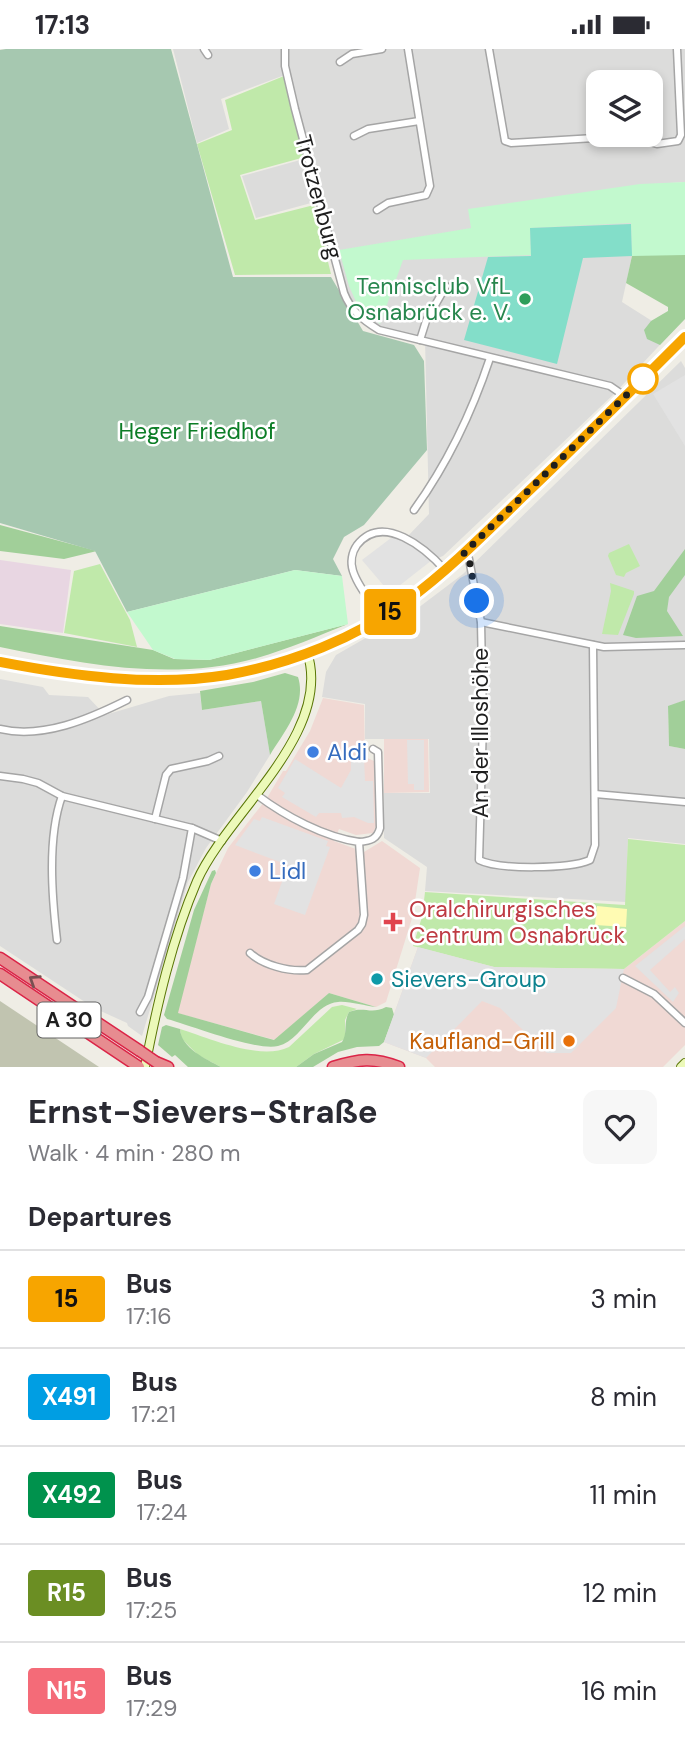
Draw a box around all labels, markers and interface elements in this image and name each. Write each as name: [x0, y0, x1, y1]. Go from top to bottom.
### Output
text: 17:13: [35, 8, 90, 42]
map controls: [586, 70, 663, 147]
button: layers: [586, 70, 663, 147]
street label: Trotzenburg: [288, 132, 350, 263]
place label: Tennisclub VfL Osnabrück e. V.: [347, 271, 511, 327]
marker: Tennisclub VfL Osnabrück e. V.: [517, 291, 533, 307]
unlabelled marker: [628, 364, 658, 394]
park label: Heger Friedhof: [118, 416, 276, 446]
your location: [459, 583, 494, 618]
line badge: 15: [358, 589, 422, 635]
text: 15: [378, 596, 402, 627]
street label: An der Illoshöhe: [465, 648, 495, 818]
place label: Aldi: [327, 737, 367, 767]
marker: Aldi: [305, 744, 321, 760]
place label: Lidl: [269, 856, 306, 886]
marker: Lidl: [247, 863, 263, 879]
place label: Oralchirurgisches Centrum Osnabrück: [409, 894, 625, 950]
marker: Oralchirurgisches Centrum Osnabrück: [383, 912, 403, 932]
place label: Sievers-Group: [391, 964, 546, 994]
marker: Sievers-Group: [369, 971, 385, 987]
one-way arrow: [29, 976, 42, 988]
road number: A 30: [38, 1003, 100, 1037]
place label: Kaufland-Grill: [409, 1026, 555, 1056]
marker: Kaufland-Grill: [561, 1033, 577, 1049]
text: Ernst-Sievers-Straße: [28, 1090, 378, 1133]
button: heart: [583, 1090, 657, 1164]
text: Walk · 4 min · 280 m: [28, 1138, 240, 1168]
text: Departures: [28, 1200, 172, 1234]
text: Bus: [126, 1267, 172, 1301]
text: 3 min: [590, 1282, 657, 1316]
text: 15: [55, 1283, 78, 1314]
text: 17:16: [126, 1301, 172, 1331]
text: Bus: [131, 1365, 178, 1399]
text: 8 min: [590, 1380, 657, 1414]
text: X491: [42, 1381, 96, 1412]
text: 17:21: [131, 1399, 176, 1429]
text: Bus: [136, 1463, 183, 1497]
text: 11 min: [590, 1478, 657, 1512]
text: X492: [42, 1479, 101, 1510]
text: 17:24: [136, 1497, 187, 1527]
text: Bus: [126, 1561, 172, 1595]
text: 12 min: [583, 1576, 657, 1610]
text: R15: [47, 1577, 86, 1608]
text: 17:25: [126, 1595, 177, 1625]
text: Bus: [126, 1659, 172, 1693]
text: 16 min: [581, 1674, 657, 1708]
text: N15: [46, 1675, 87, 1706]
text: 17:29: [126, 1693, 178, 1723]

